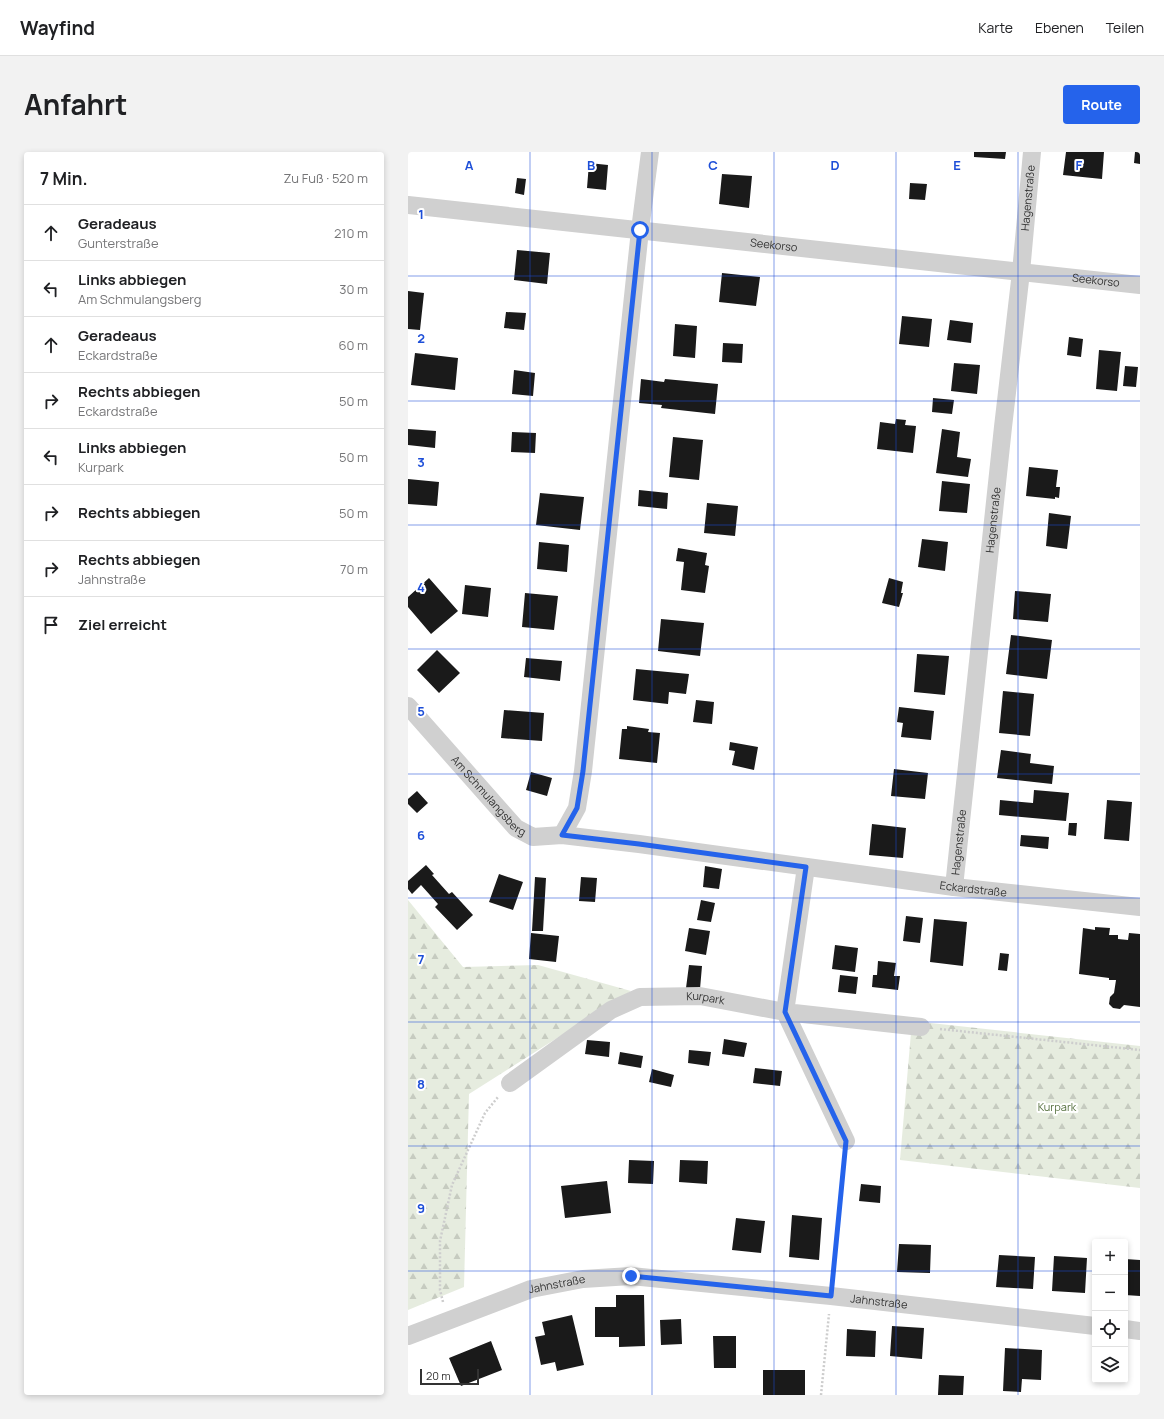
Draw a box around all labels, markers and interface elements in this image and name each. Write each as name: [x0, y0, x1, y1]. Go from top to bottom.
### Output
text: Wayfind: [20, 15, 95, 41]
text: Karte: [978, 18, 1013, 37]
text: Ebenen: [1035, 18, 1084, 37]
text: Teilen: [1106, 18, 1144, 37]
text: Anfahrt: [24, 85, 127, 123]
button: Route: [1063, 85, 1140, 124]
text: A: [465, 156, 474, 174]
text: B: [587, 156, 595, 174]
text: C: [708, 156, 718, 174]
text: D: [830, 156, 840, 174]
text: E: [953, 156, 961, 174]
text: F: [1076, 156, 1083, 174]
street label: Hagenstraße: [1017, 164, 1038, 231]
text: 7 Min.: [40, 167, 88, 190]
text: Zu Fuß · 520 m: [283, 169, 368, 187]
text: 1: [418, 205, 424, 223]
text: Geradeaus: [78, 213, 157, 234]
route start: [631, 221, 649, 239]
icon: ahead: [40, 222, 62, 244]
text: 210 m: [334, 224, 368, 242]
text: Gunterstraße: [78, 234, 159, 252]
street label: Seekorso: [749, 234, 799, 255]
text: Links abbiegen: [78, 269, 186, 290]
street label: Seekorso: [1071, 270, 1121, 290]
icon: left: [40, 278, 62, 300]
text: 30 m: [339, 280, 368, 298]
text: Am Schmulangsberg: [78, 290, 201, 308]
text: Geradeaus: [78, 325, 157, 346]
text: 2: [417, 329, 425, 347]
icon: ahead: [40, 334, 62, 356]
text: 60 m: [338, 336, 368, 354]
text: Eckardstraße: [78, 346, 158, 364]
text: Rechts abbiegen: [78, 381, 200, 402]
icon: right: [40, 390, 62, 412]
text: 50 m: [339, 392, 368, 410]
text: Eckardstraße: [78, 402, 158, 420]
text: Links abbiegen: [78, 437, 186, 458]
icon: left: [40, 446, 62, 468]
text: 50 m: [339, 448, 368, 466]
text: 3: [417, 453, 425, 471]
text: Kurpark: [78, 458, 124, 476]
street label: Hagenstraße: [982, 486, 1004, 554]
icon: right: [40, 502, 62, 524]
text: Rechts abbiegen: [78, 502, 200, 523]
text: 50 m: [339, 504, 368, 522]
text: Rechts abbiegen: [78, 549, 200, 570]
icon: right: [40, 558, 62, 580]
text: 70 m: [340, 560, 368, 578]
text: Jahnstraße: [78, 570, 146, 588]
text: 4: [417, 578, 425, 596]
icon: arrive: [40, 614, 62, 636]
text: Ziel erreicht: [78, 614, 167, 635]
text: 5: [417, 702, 425, 720]
street label: Am Schmulangsberg: [448, 752, 529, 839]
street label: Hagenstraße: [947, 808, 969, 876]
text: 6: [417, 826, 425, 844]
street label: Eckardstraße: [939, 877, 1008, 900]
text: 7: [418, 950, 425, 968]
street label: Kurpark: [686, 988, 727, 1008]
text: 8: [417, 1075, 425, 1093]
park label: Kurpark: [1038, 1099, 1077, 1114]
text: 9: [417, 1199, 425, 1217]
map controls: [1092, 1239, 1128, 1383]
button: +: [1092, 1239, 1128, 1275]
route end: [622, 1267, 640, 1285]
street label: Jahnstraße: [527, 1271, 587, 1296]
button: −: [1092, 1275, 1128, 1311]
street label: Jahnstraße: [850, 1290, 909, 1312]
button: locate: [1092, 1311, 1128, 1347]
button: layers: [1092, 1347, 1128, 1383]
scale bar: [420, 1367, 479, 1386]
text: 20 m: [426, 1368, 451, 1383]

